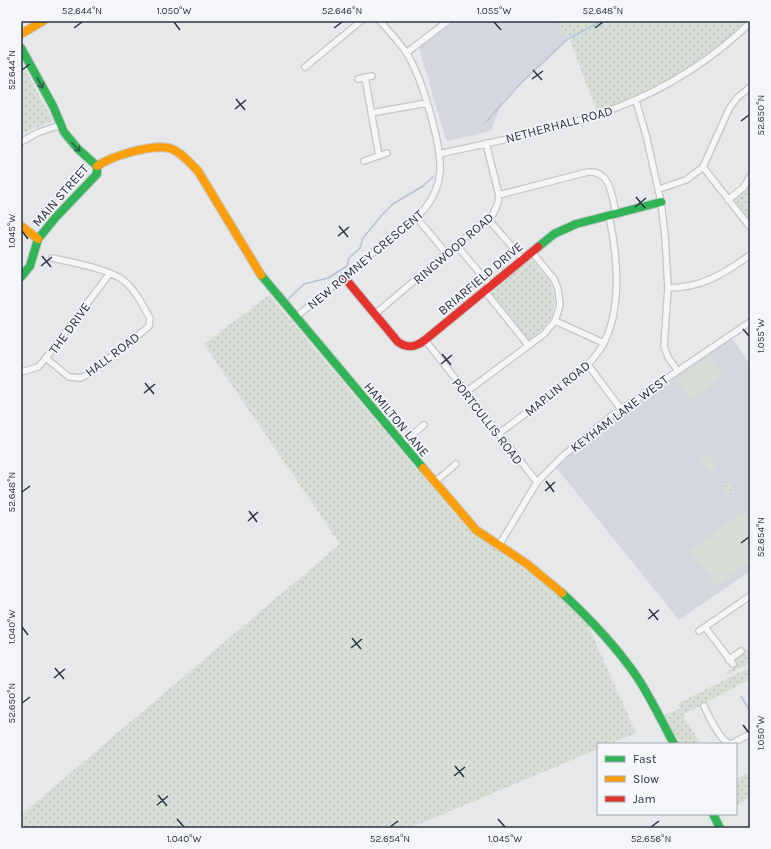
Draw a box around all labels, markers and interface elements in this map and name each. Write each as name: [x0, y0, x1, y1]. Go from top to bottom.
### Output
text: 52.644°N: [62, 5, 102, 17]
text: 1.050°W: [157, 5, 192, 17]
text: 52.646°N: [322, 5, 362, 17]
text: 1.055°W: [477, 5, 511, 17]
text: 52.648°N: [583, 5, 623, 17]
text: 52.644°N: [6, 50, 18, 90]
one-way arrow: [36, 76, 44, 88]
text: 52.650°N: [755, 95, 767, 135]
street label: NETHERHALL ROAD: [504, 103, 614, 146]
one-way arrow: [71, 142, 81, 152]
street label: MAIN STREET: [29, 161, 92, 230]
street label: NEW ROMNEY CRESCENT: [304, 206, 427, 312]
street label: RINGWOOD ROAD: [410, 209, 496, 287]
text: 1.045°W: [6, 214, 18, 248]
street label: BRIARFIELD DRIVE: [435, 239, 526, 318]
street label: THE DRIVE: [46, 299, 93, 357]
text: 1.055°W: [755, 319, 767, 353]
street label: HALL ROAD: [82, 329, 142, 380]
street label: MAPLIN ROAD: [522, 357, 593, 419]
street label: KEYHAM LANE WEST: [567, 371, 672, 455]
street label: PORTCULLIS ROAD: [449, 375, 526, 468]
street label: HAMILTON LANE: [361, 379, 432, 460]
text: 52.648°N: [6, 472, 18, 512]
text: 52.654°N: [755, 517, 767, 557]
text: 1.040°W: [6, 610, 18, 644]
text: 52.650°N: [6, 683, 18, 723]
text: 1.050°W: [755, 715, 767, 750]
legend: [597, 743, 737, 815]
text: Fast: [633, 752, 657, 766]
text: Slow: [633, 772, 659, 786]
text: Jam: [633, 792, 656, 806]
text: 1.040°W: [167, 833, 201, 845]
text: 52.654°N: [370, 833, 410, 845]
text: 1.045°W: [488, 833, 522, 845]
text: 52.656°N: [631, 833, 671, 845]

